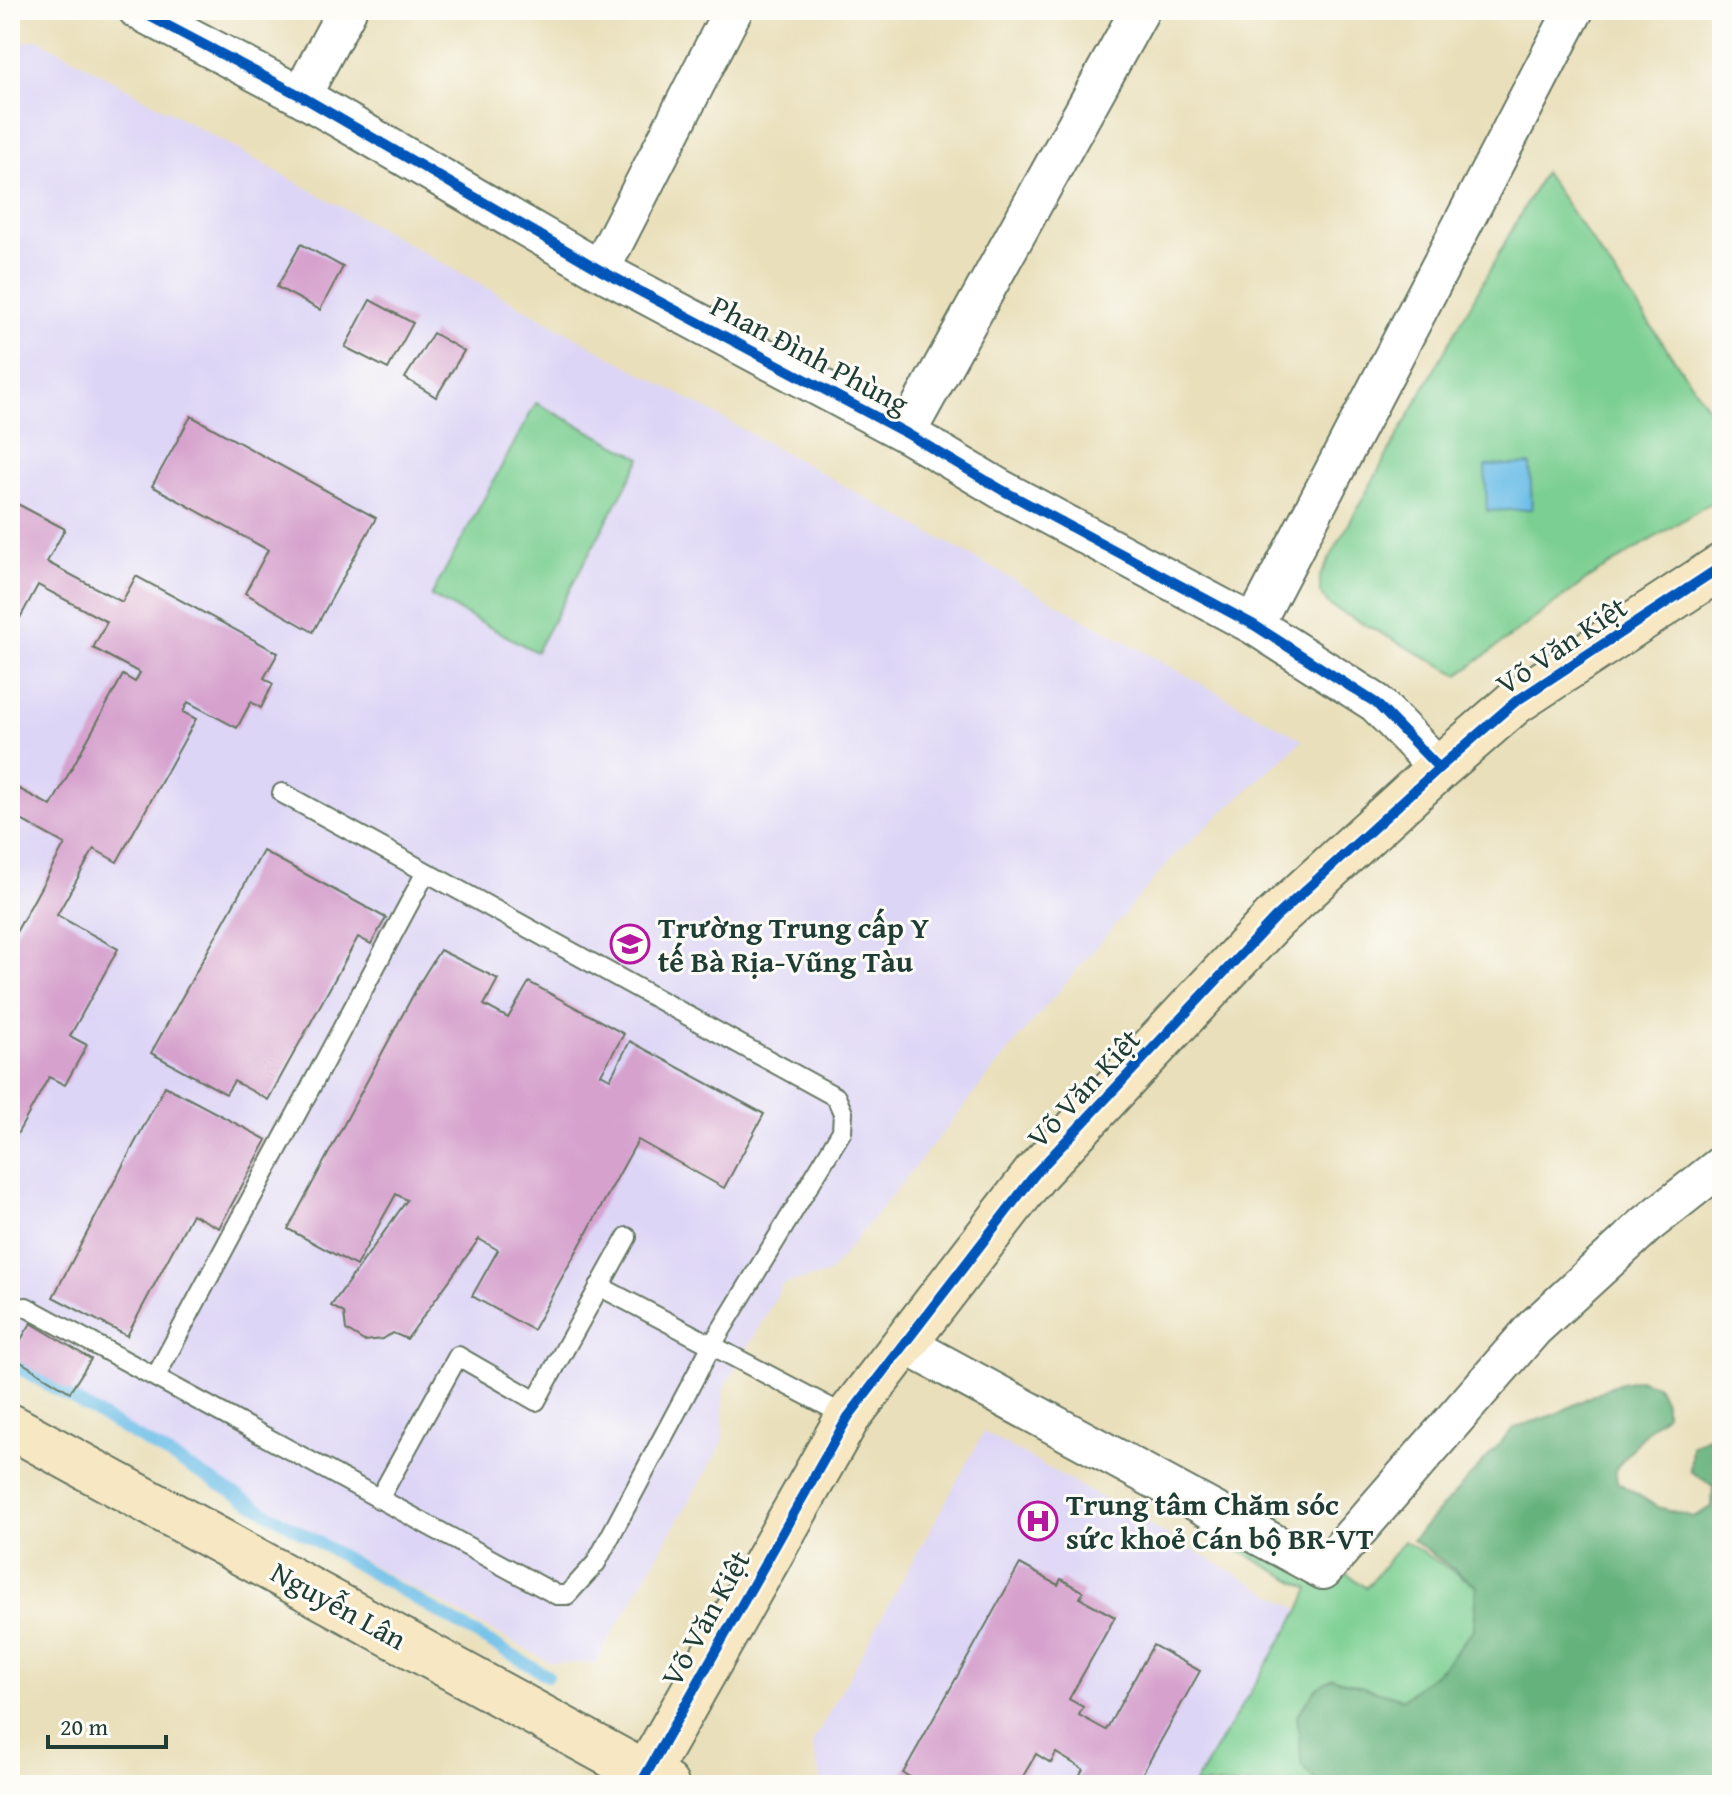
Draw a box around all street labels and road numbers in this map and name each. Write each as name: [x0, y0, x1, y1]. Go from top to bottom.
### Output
street label: Phan Đình Phùng: [703, 283, 917, 425]
street label: Võ Văn Kiệt: [1487, 585, 1636, 705]
street label: Võ Văn Kiệt: [1016, 1018, 1150, 1158]
street label: Võ Văn Kiệt: [649, 1542, 761, 1694]
street label: Nguyễn Lân: [263, 1550, 415, 1660]

